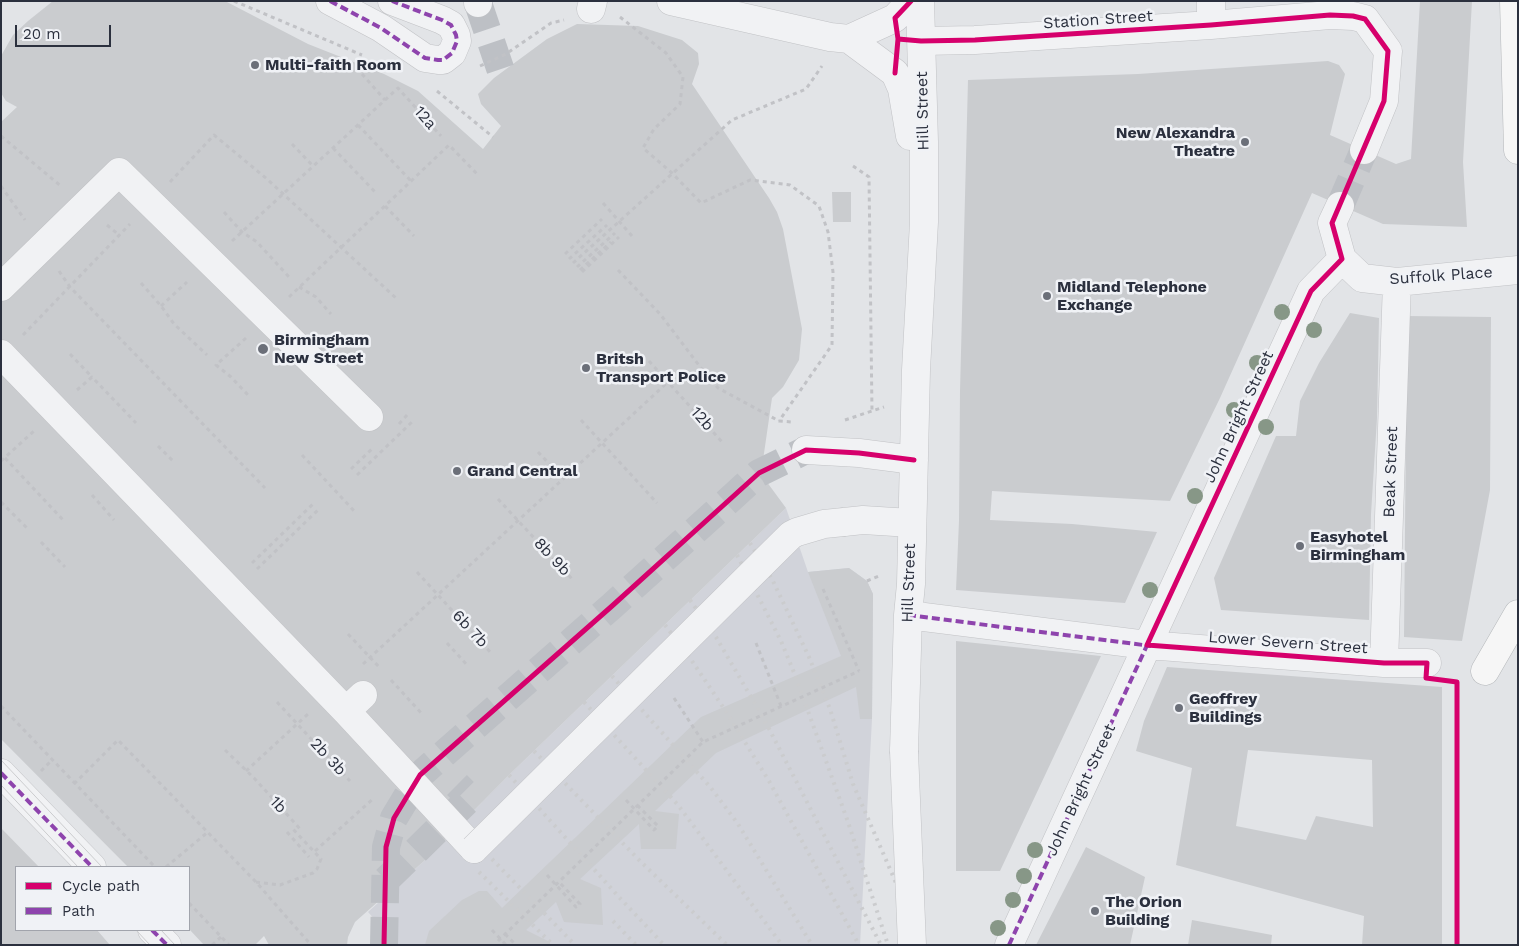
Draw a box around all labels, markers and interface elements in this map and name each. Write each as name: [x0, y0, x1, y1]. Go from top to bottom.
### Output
street label: Station Street: [1043, 7, 1153, 33]
scale bar: [18, 15, 114, 47]
text: 20 m: [23, 25, 61, 43]
place label: Multi-faith Room: [265, 55, 401, 75]
marker: Multi-faith Room: [249, 59, 261, 71]
street label: Hill Street: [913, 71, 933, 151]
street label: 12a: [410, 102, 440, 134]
place label: New Alexandra Theatre: [1116, 123, 1235, 161]
marker: New Alexandra Theatre: [1239, 136, 1251, 148]
street label: Suffolk Place: [1389, 263, 1493, 289]
place label: Midland Telephone Exchange: [1057, 277, 1207, 315]
marker: Midland Telephone Exchange: [1041, 290, 1053, 302]
place label: Birmingham New Street: [274, 330, 369, 368]
marker: Birmingham New Street: [256, 342, 270, 356]
street label: John Bright Street: [1200, 348, 1278, 486]
place label: Britsh Transport Police: [596, 349, 726, 387]
marker: Britsh Transport Police: [580, 362, 592, 374]
street label: 12b: [686, 403, 718, 435]
street label: Beak Street: [1380, 426, 1402, 518]
place label: Grand Central: [467, 461, 577, 481]
marker: Grand Central: [451, 465, 463, 477]
place label: Easyhotel Birmingham: [1310, 527, 1405, 565]
street label: 8b 9b: [530, 534, 574, 580]
marker: Easyhotel Birmingham: [1294, 540, 1306, 552]
street label: Hill Street: [898, 543, 920, 623]
street label: 6b 7b: [448, 606, 492, 652]
street label: Lower Severn Street: [1208, 628, 1368, 658]
place label: Geoffrey Buildings: [1189, 689, 1262, 727]
marker: Geoffrey Buildings: [1173, 702, 1185, 714]
street label: John Bright Street: [1042, 721, 1120, 859]
street label: 2b 3b: [306, 734, 350, 780]
street label: 1b: [265, 793, 291, 817]
legend: [15, 866, 190, 931]
text: Cycle path: [62, 877, 140, 895]
place label: The Orion Building: [1105, 892, 1182, 930]
text: Path: [62, 902, 95, 920]
marker: The Orion Building: [1089, 905, 1101, 917]

